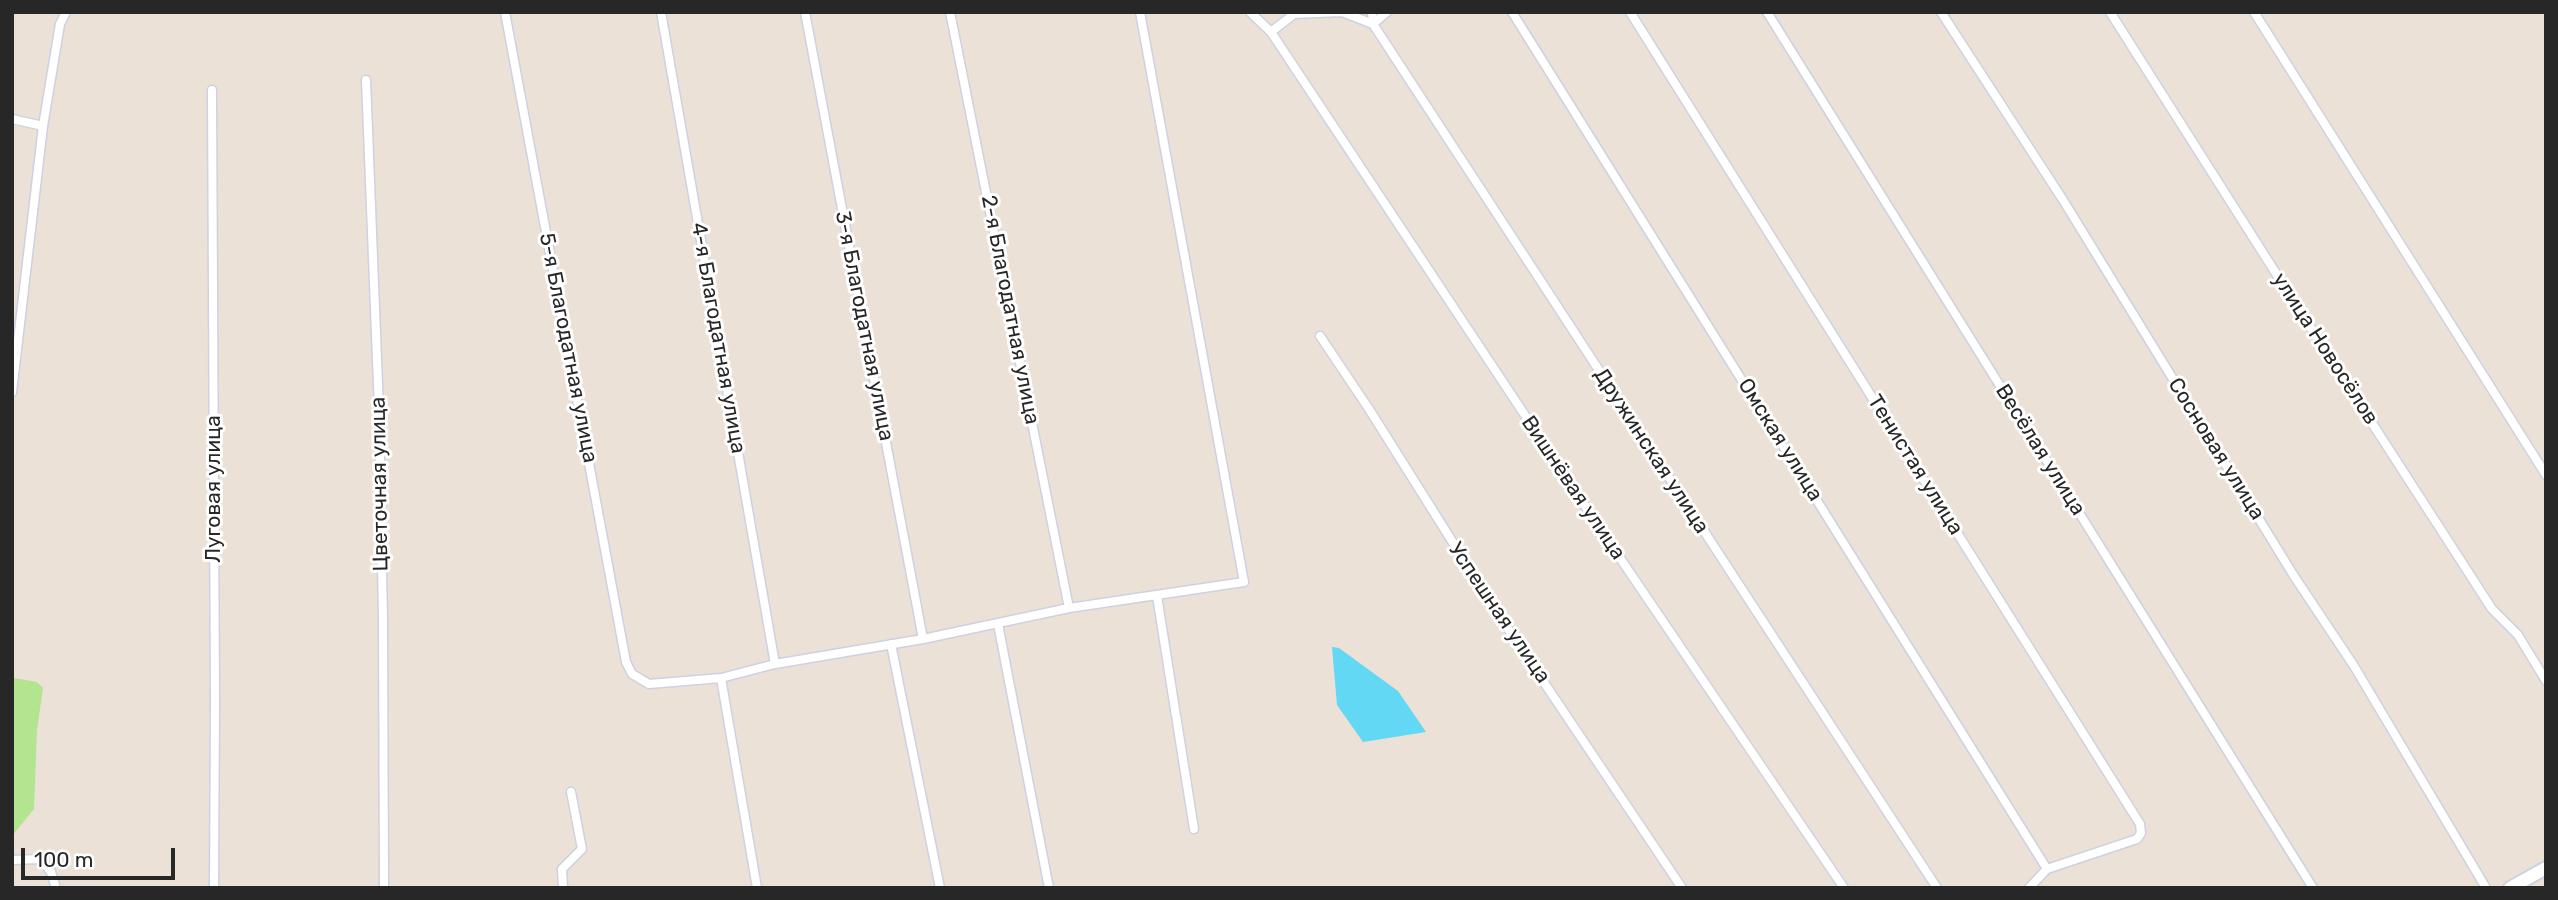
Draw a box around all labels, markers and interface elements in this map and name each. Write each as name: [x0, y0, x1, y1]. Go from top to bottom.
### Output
street label: 2-я Благодатная улица: [975, 193, 1045, 427]
street label: 3-я Благодатная улица: [829, 209, 899, 443]
street label: 4-я Благодатная улица: [685, 221, 751, 455]
street label: 5-я Благодатная улица: [533, 231, 603, 465]
street label: улица Новосёлов: [2267, 268, 2383, 430]
street label: Дружинская улица: [1588, 364, 1714, 538]
street label: Сосновая улица: [2162, 373, 2270, 525]
street label: Омская улица: [1732, 374, 1828, 506]
street label: Весёлая улица: [1990, 380, 2090, 520]
street label: Тенистая улица: [1862, 390, 1968, 540]
street label: Цветочная улица: [366, 396, 394, 572]
street label: Вишнёвая улица: [1516, 411, 1630, 565]
street label: Луговая улица: [201, 415, 227, 563]
street label: Успешная улица: [1443, 538, 1555, 688]
scale bar: [24, 834, 178, 878]
text: 100 m: [34, 847, 93, 872]

